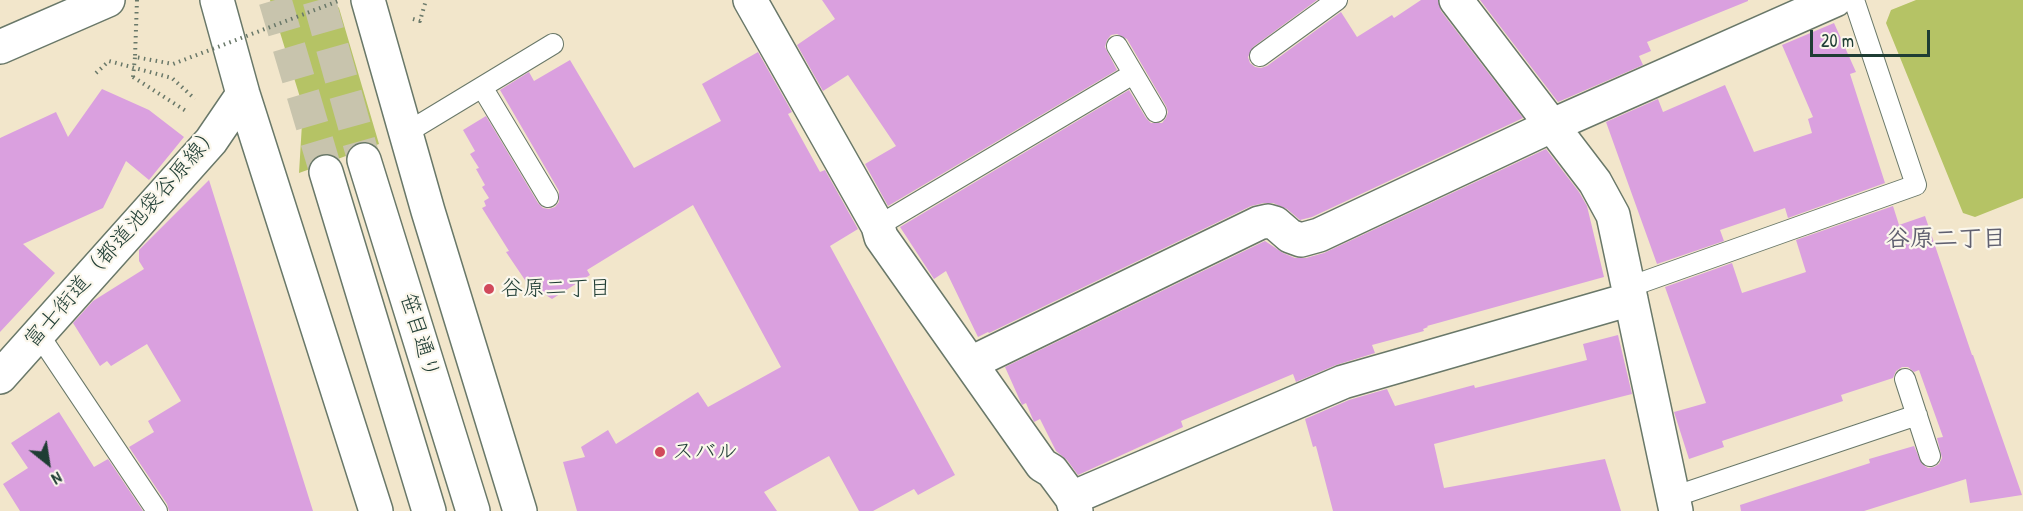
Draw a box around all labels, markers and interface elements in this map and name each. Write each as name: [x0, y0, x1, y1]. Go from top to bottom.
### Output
scale bar: [1813, 18, 1933, 56]
text: 20 m: [1821, 28, 1854, 53]
street label: 富士街道（都道池袋谷原線）: [19, 120, 227, 354]
district label: 谷原二丁目: [1886, 226, 2006, 254]
place label: 谷原二丁目: [501, 276, 611, 302]
marker: 谷原二丁目: [482, 282, 496, 296]
street label: 笹目通り: [394, 290, 444, 382]
north arrow: [18, 433, 78, 493]
place label: スバル: [672, 439, 738, 465]
marker: スバル: [653, 445, 667, 459]
text: N: [48, 467, 66, 490]

